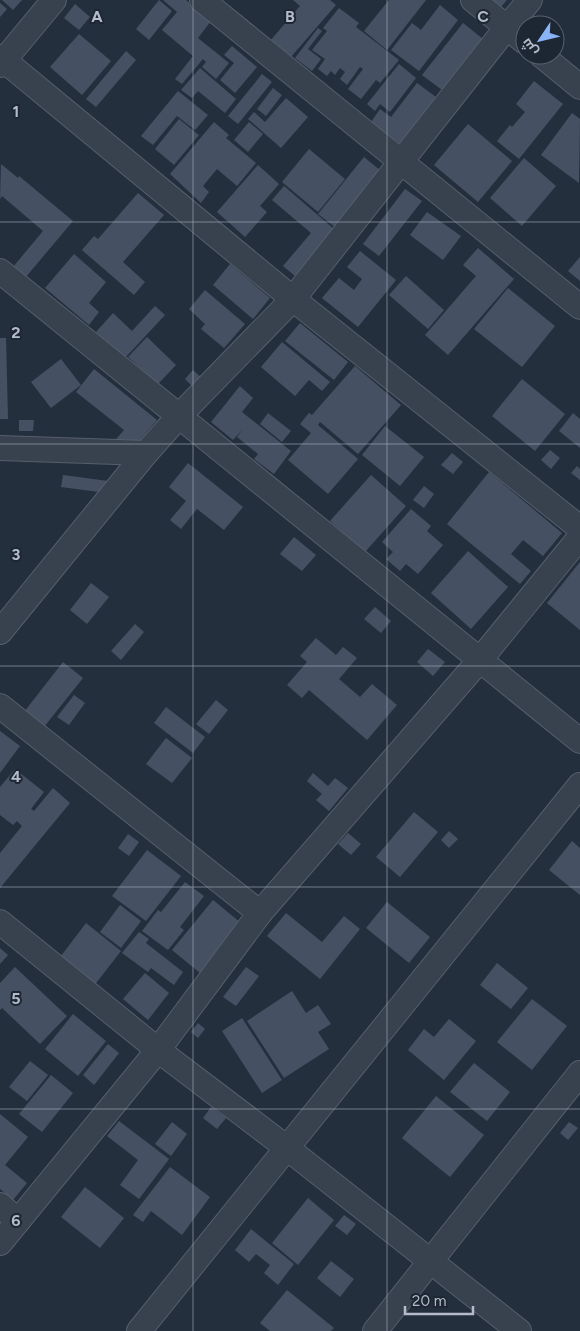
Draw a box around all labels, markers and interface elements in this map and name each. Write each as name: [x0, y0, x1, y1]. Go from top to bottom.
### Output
text: A: [91, 7, 103, 26]
text: B: [285, 7, 295, 26]
text: C: [477, 7, 489, 26]
north arrow: [515, 15, 565, 65]
text: ش: [518, 35, 542, 59]
text: 1: [13, 102, 19, 121]
text: 2: [11, 323, 21, 342]
text: 3: [12, 545, 21, 564]
text: 4: [11, 767, 21, 786]
text: 5: [11, 989, 21, 1008]
text: 6: [11, 1211, 21, 1230]
scale bar: [405, 1284, 472, 1316]
text: 20 m: [412, 1292, 446, 1310]

